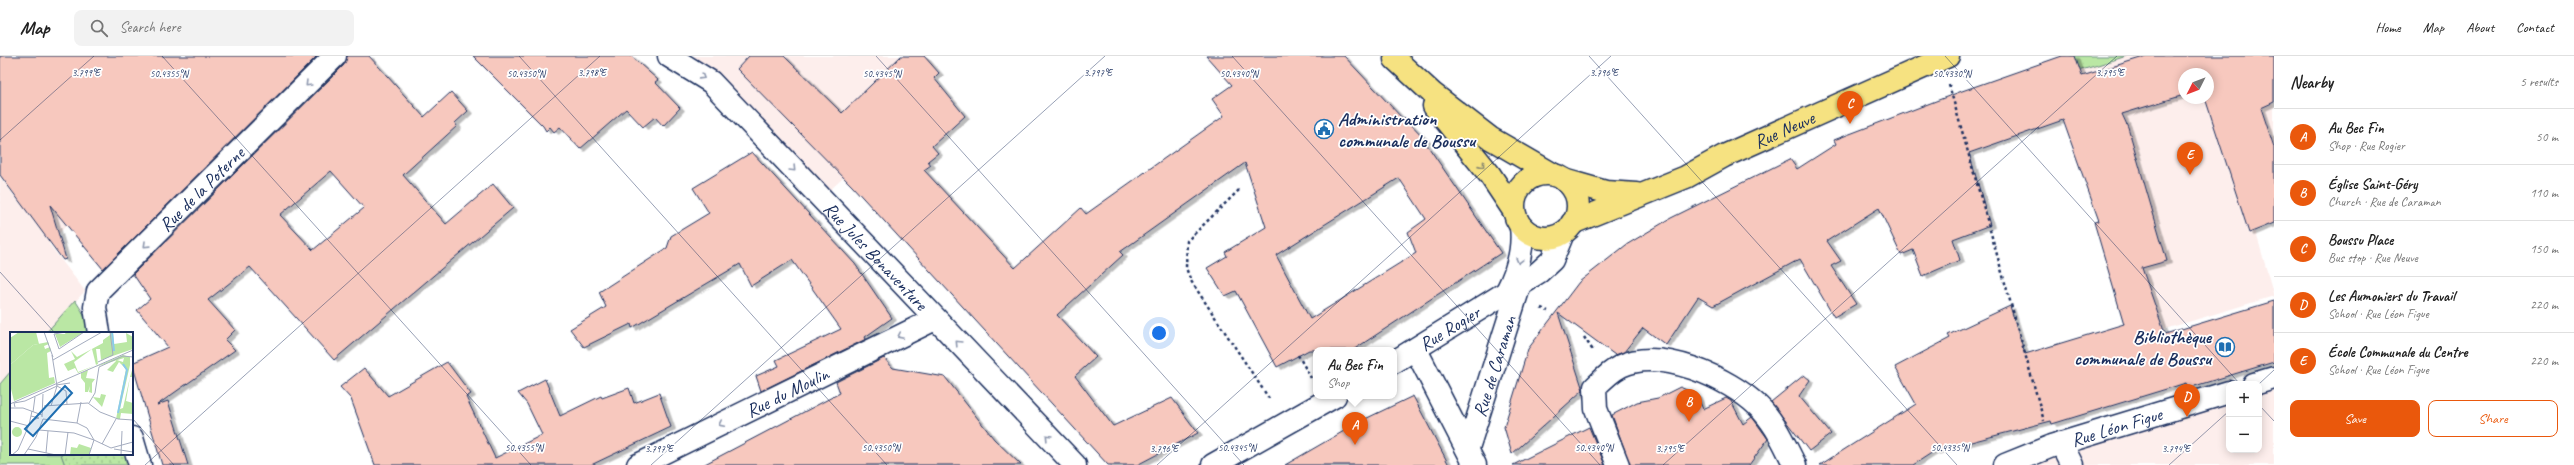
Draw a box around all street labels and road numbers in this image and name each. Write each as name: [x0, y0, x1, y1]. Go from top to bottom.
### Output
street label: Rue Neuve: [1750, 105, 1820, 154]
street label: Rue de la Poterne: [154, 140, 251, 237]
street label: Rue Jules Bonaventure: [818, 197, 934, 317]
street label: Rue Rogier: [1415, 300, 1486, 356]
street label: Rue de Caraman: [1468, 312, 1522, 420]
street label: Rue du Moulin: [742, 362, 834, 423]
street label: Rue Léon Figue: [2068, 402, 2167, 452]

